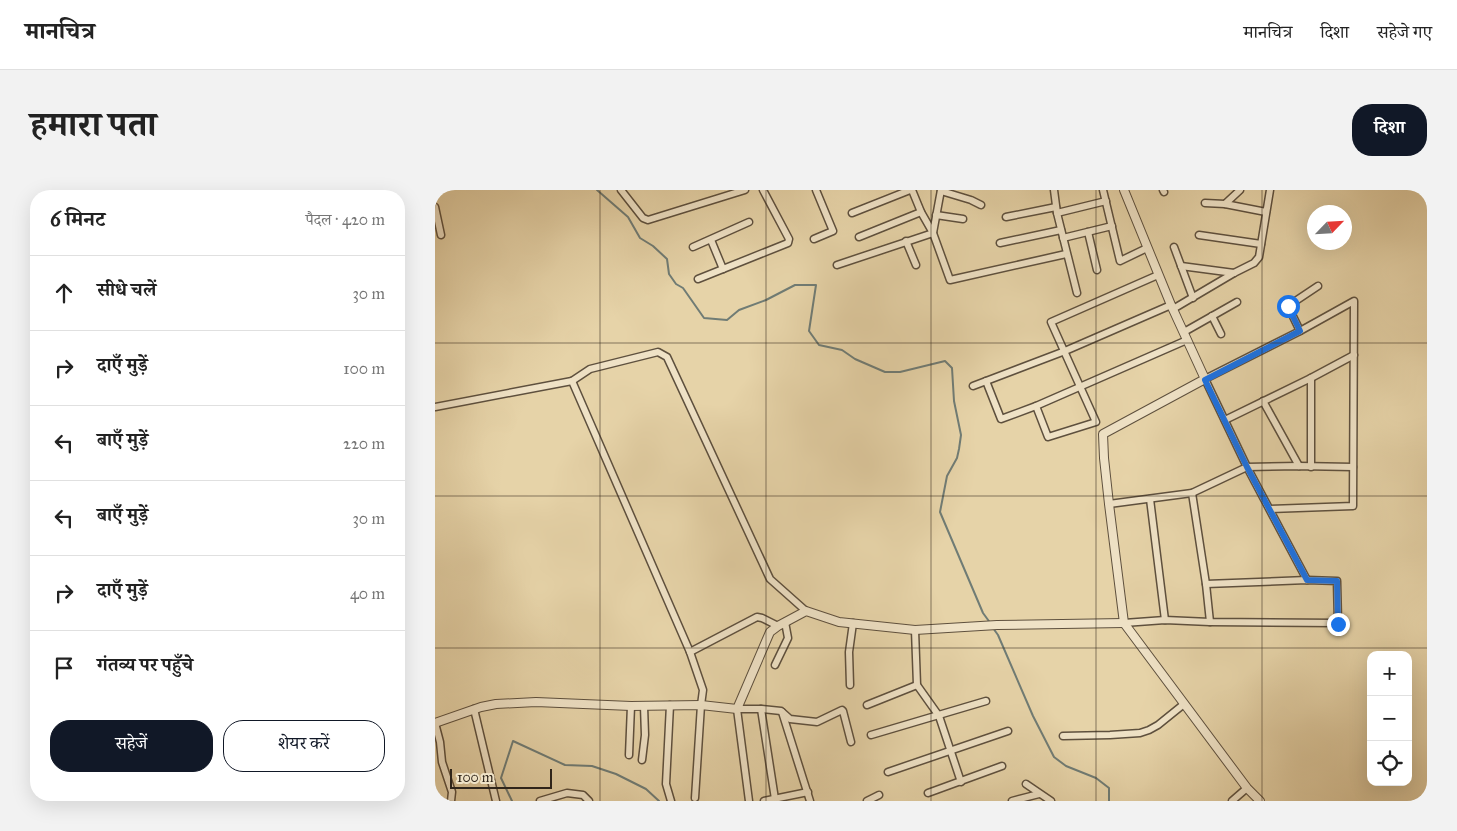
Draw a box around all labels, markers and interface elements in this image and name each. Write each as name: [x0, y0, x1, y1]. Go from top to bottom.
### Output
text: मानचित्र: [25, 16, 95, 46]
text: मानचित्र: [1244, 21, 1292, 43]
text: दिशा: [1320, 21, 1349, 43]
text: सहेजे गए: [1377, 21, 1432, 43]
text: हमारा पता: [30, 103, 157, 146]
button: दिशा: [1352, 104, 1427, 156]
north arrow: [1307, 205, 1352, 250]
text: 6 मिनट: [50, 206, 105, 232]
text: पैदल · 420 m: [305, 210, 385, 229]
text: सीधे चलें: [97, 278, 156, 301]
icon: ahead: [50, 279, 78, 307]
text: 30 m: [352, 284, 385, 303]
route start: [1277, 295, 1300, 318]
text: दाएँ मुड़ें: [97, 353, 148, 376]
icon: right: [50, 354, 78, 382]
text: 100 m: [343, 359, 385, 378]
text: बाएँ मुड़ें: [97, 428, 148, 451]
icon: left: [50, 429, 78, 457]
text: 220 m: [343, 434, 385, 453]
text: बाएँ मुड़ें: [97, 503, 148, 526]
icon: left: [50, 504, 78, 532]
text: 30 m: [352, 509, 385, 528]
text: दाएँ मुड़ें: [97, 578, 148, 601]
icon: right: [50, 579, 78, 607]
text: 40 m: [350, 584, 385, 603]
route end: [1327, 613, 1350, 636]
map controls: [1367, 651, 1412, 786]
button: +: [1367, 651, 1412, 696]
text: गंतव्य पर पहुँचे: [97, 653, 193, 676]
icon: arrive: [50, 654, 78, 682]
button: −: [1367, 696, 1412, 741]
button: सहेजें: [50, 720, 213, 772]
button: शेयर करें: [223, 720, 385, 772]
button: locate: [1367, 741, 1412, 786]
scale bar: [450, 766, 553, 789]
text: 100 m: [457, 769, 494, 786]

